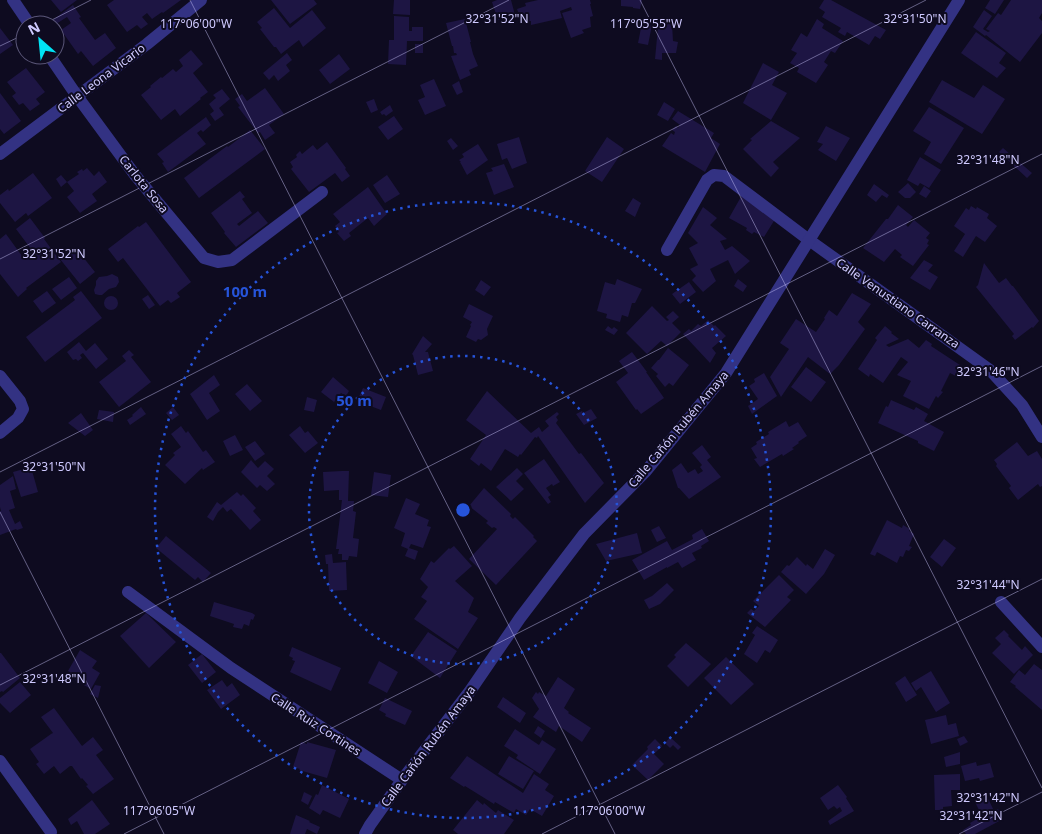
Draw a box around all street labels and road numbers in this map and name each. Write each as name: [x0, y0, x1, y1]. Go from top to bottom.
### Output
street label: Calle Leona Vicario: [54, 39, 148, 117]
street label: Carlota Sosa: [115, 151, 173, 217]
street label: Calle Venustiano Carranza: [833, 254, 963, 352]
street label: Calle Cañón Rubén Amaya: [624, 367, 732, 491]
street label: Calle Cañón Rubén Amaya: [377, 682, 479, 810]
street label: Calle Ruiz Cortines: [268, 688, 365, 760]

